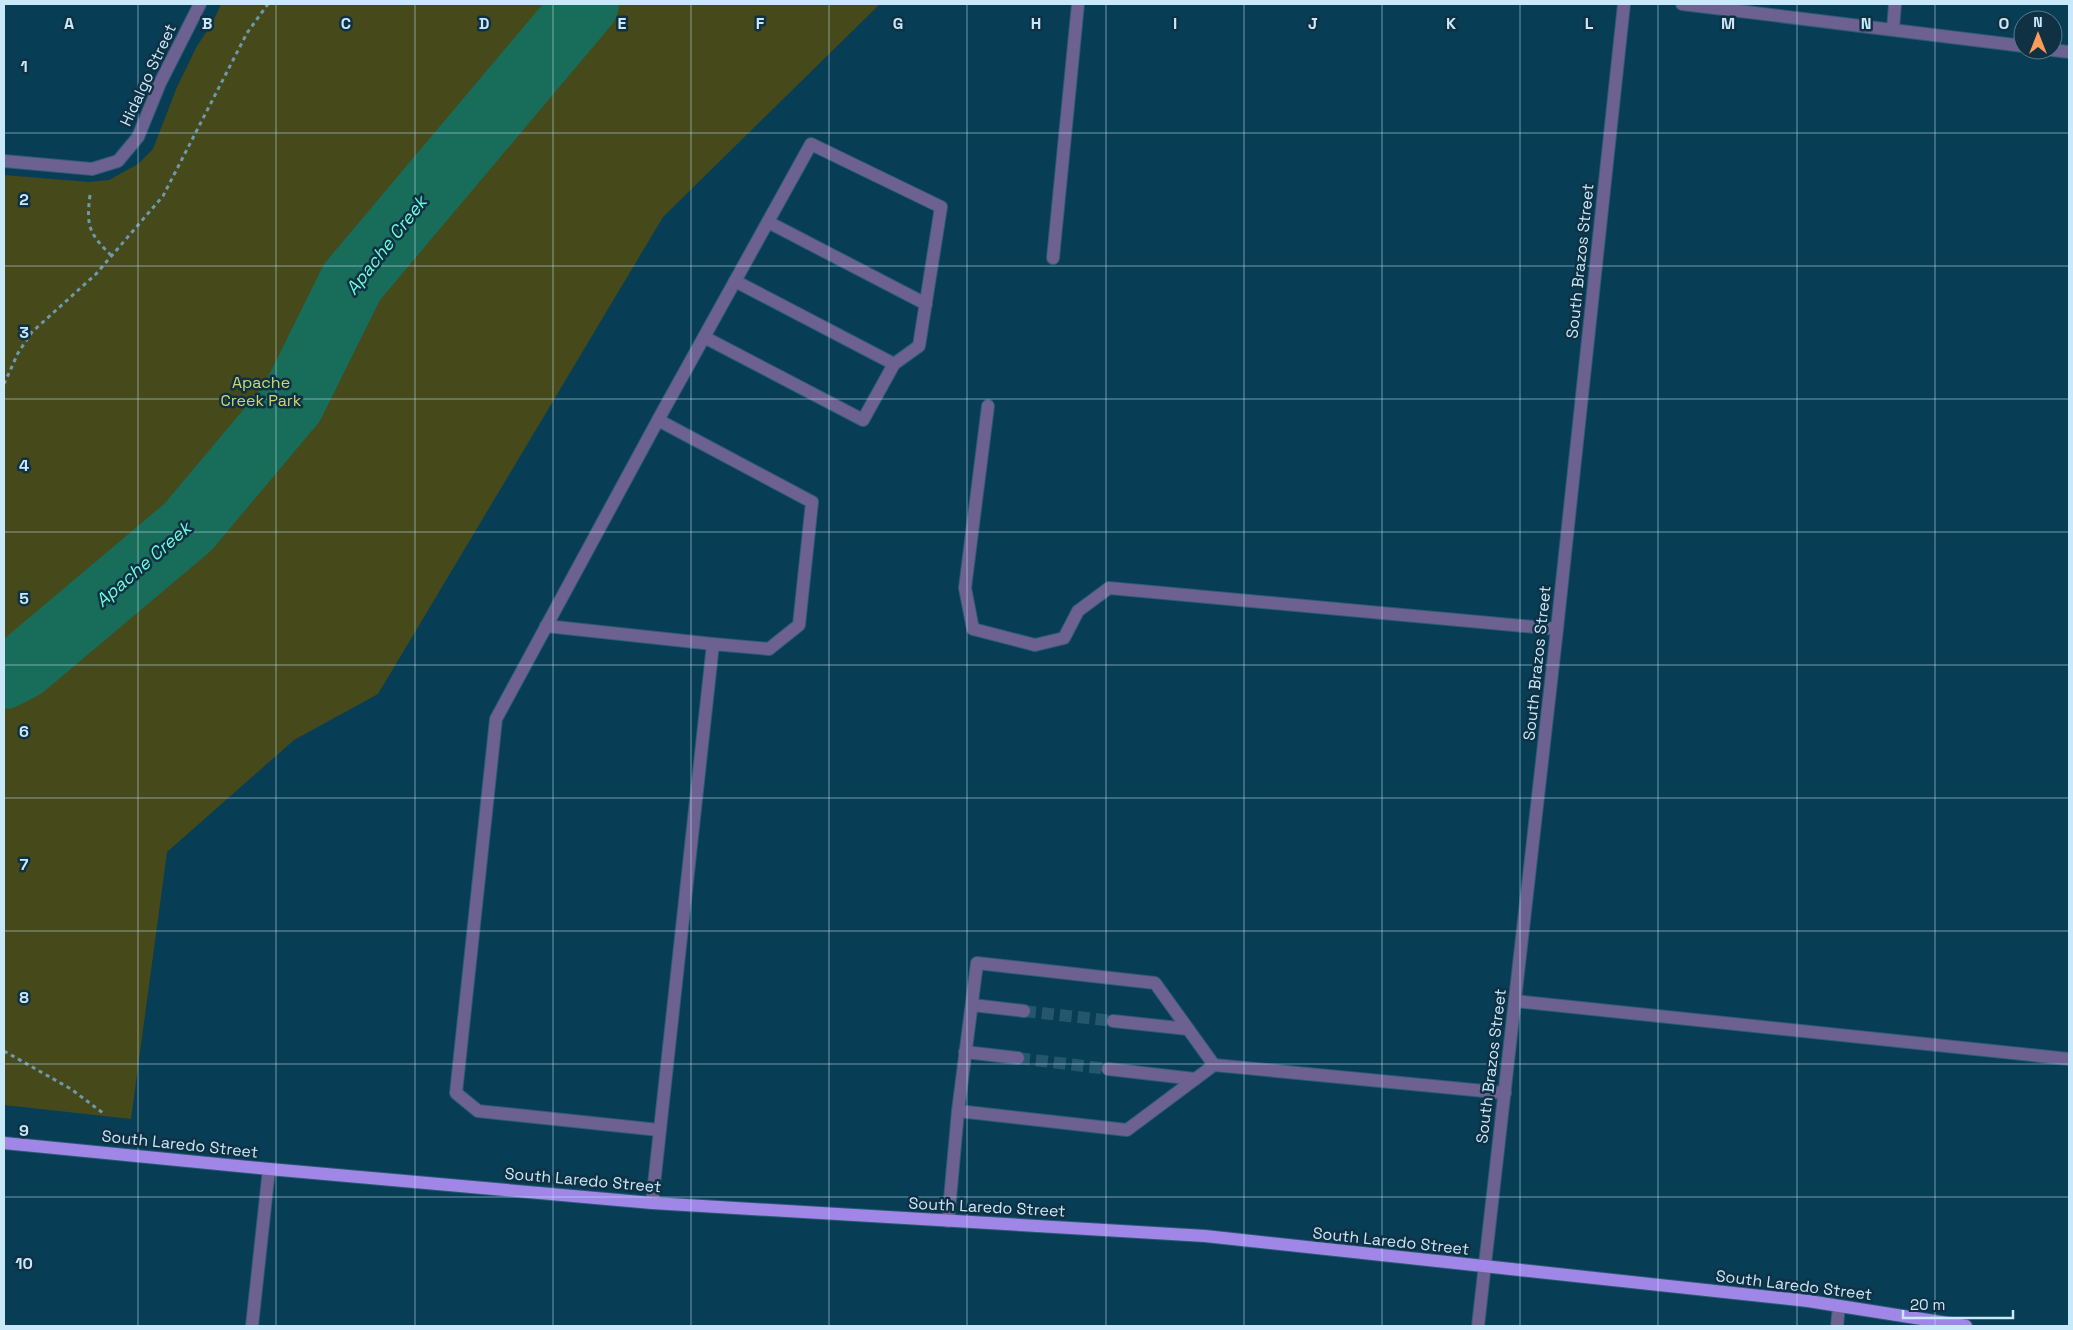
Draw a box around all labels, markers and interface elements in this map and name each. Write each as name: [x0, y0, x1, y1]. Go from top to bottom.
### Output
north arrow: [2013, 10, 2063, 60]
text: A: [64, 13, 74, 34]
text: B: [202, 13, 212, 34]
text: C: [341, 13, 351, 34]
text: D: [479, 13, 489, 34]
text: E: [618, 13, 627, 34]
text: F: [756, 13, 765, 34]
text: G: [893, 13, 903, 34]
text: H: [1031, 13, 1041, 34]
text: I: [1173, 13, 1177, 34]
text: J: [1308, 13, 1318, 34]
text: K: [1446, 13, 1456, 34]
text: L: [1585, 13, 1594, 34]
text: M: [1721, 13, 1735, 34]
text: N: [1861, 13, 1871, 34]
text: O: [1999, 13, 2010, 34]
text: N: [2033, 13, 2043, 31]
street label: Hidalgo Street: [115, 20, 181, 130]
text: 1: [20, 56, 28, 77]
street label: South Brazos Street: [1561, 183, 1599, 339]
text: 2: [19, 189, 29, 210]
water label: Apache Creek: [340, 189, 433, 299]
text: 3: [19, 322, 29, 343]
park label: Apache Creek Park: [221, 372, 302, 411]
text: 4: [19, 455, 29, 476]
water label: Apache Creek: [90, 515, 197, 612]
street label: South Brazos Street: [1518, 585, 1556, 741]
text: 5: [19, 588, 29, 609]
text: 6: [19, 721, 29, 742]
text: 7: [20, 854, 29, 875]
text: 8: [19, 987, 29, 1008]
street label: South Brazos Street: [1471, 987, 1511, 1145]
text: 9: [19, 1120, 29, 1141]
street label: South Laredo Street: [101, 1125, 259, 1163]
street label: South Laredo Street: [504, 1163, 662, 1197]
street label: South Laredo Street: [908, 1192, 1066, 1222]
street label: South Laredo Street: [1312, 1222, 1470, 1260]
text: 10: [15, 1253, 33, 1274]
street label: South Laredo Street: [1715, 1265, 1873, 1305]
scale bar: [1903, 1288, 2013, 1320]
text: 20 m: [1910, 1295, 1945, 1314]

